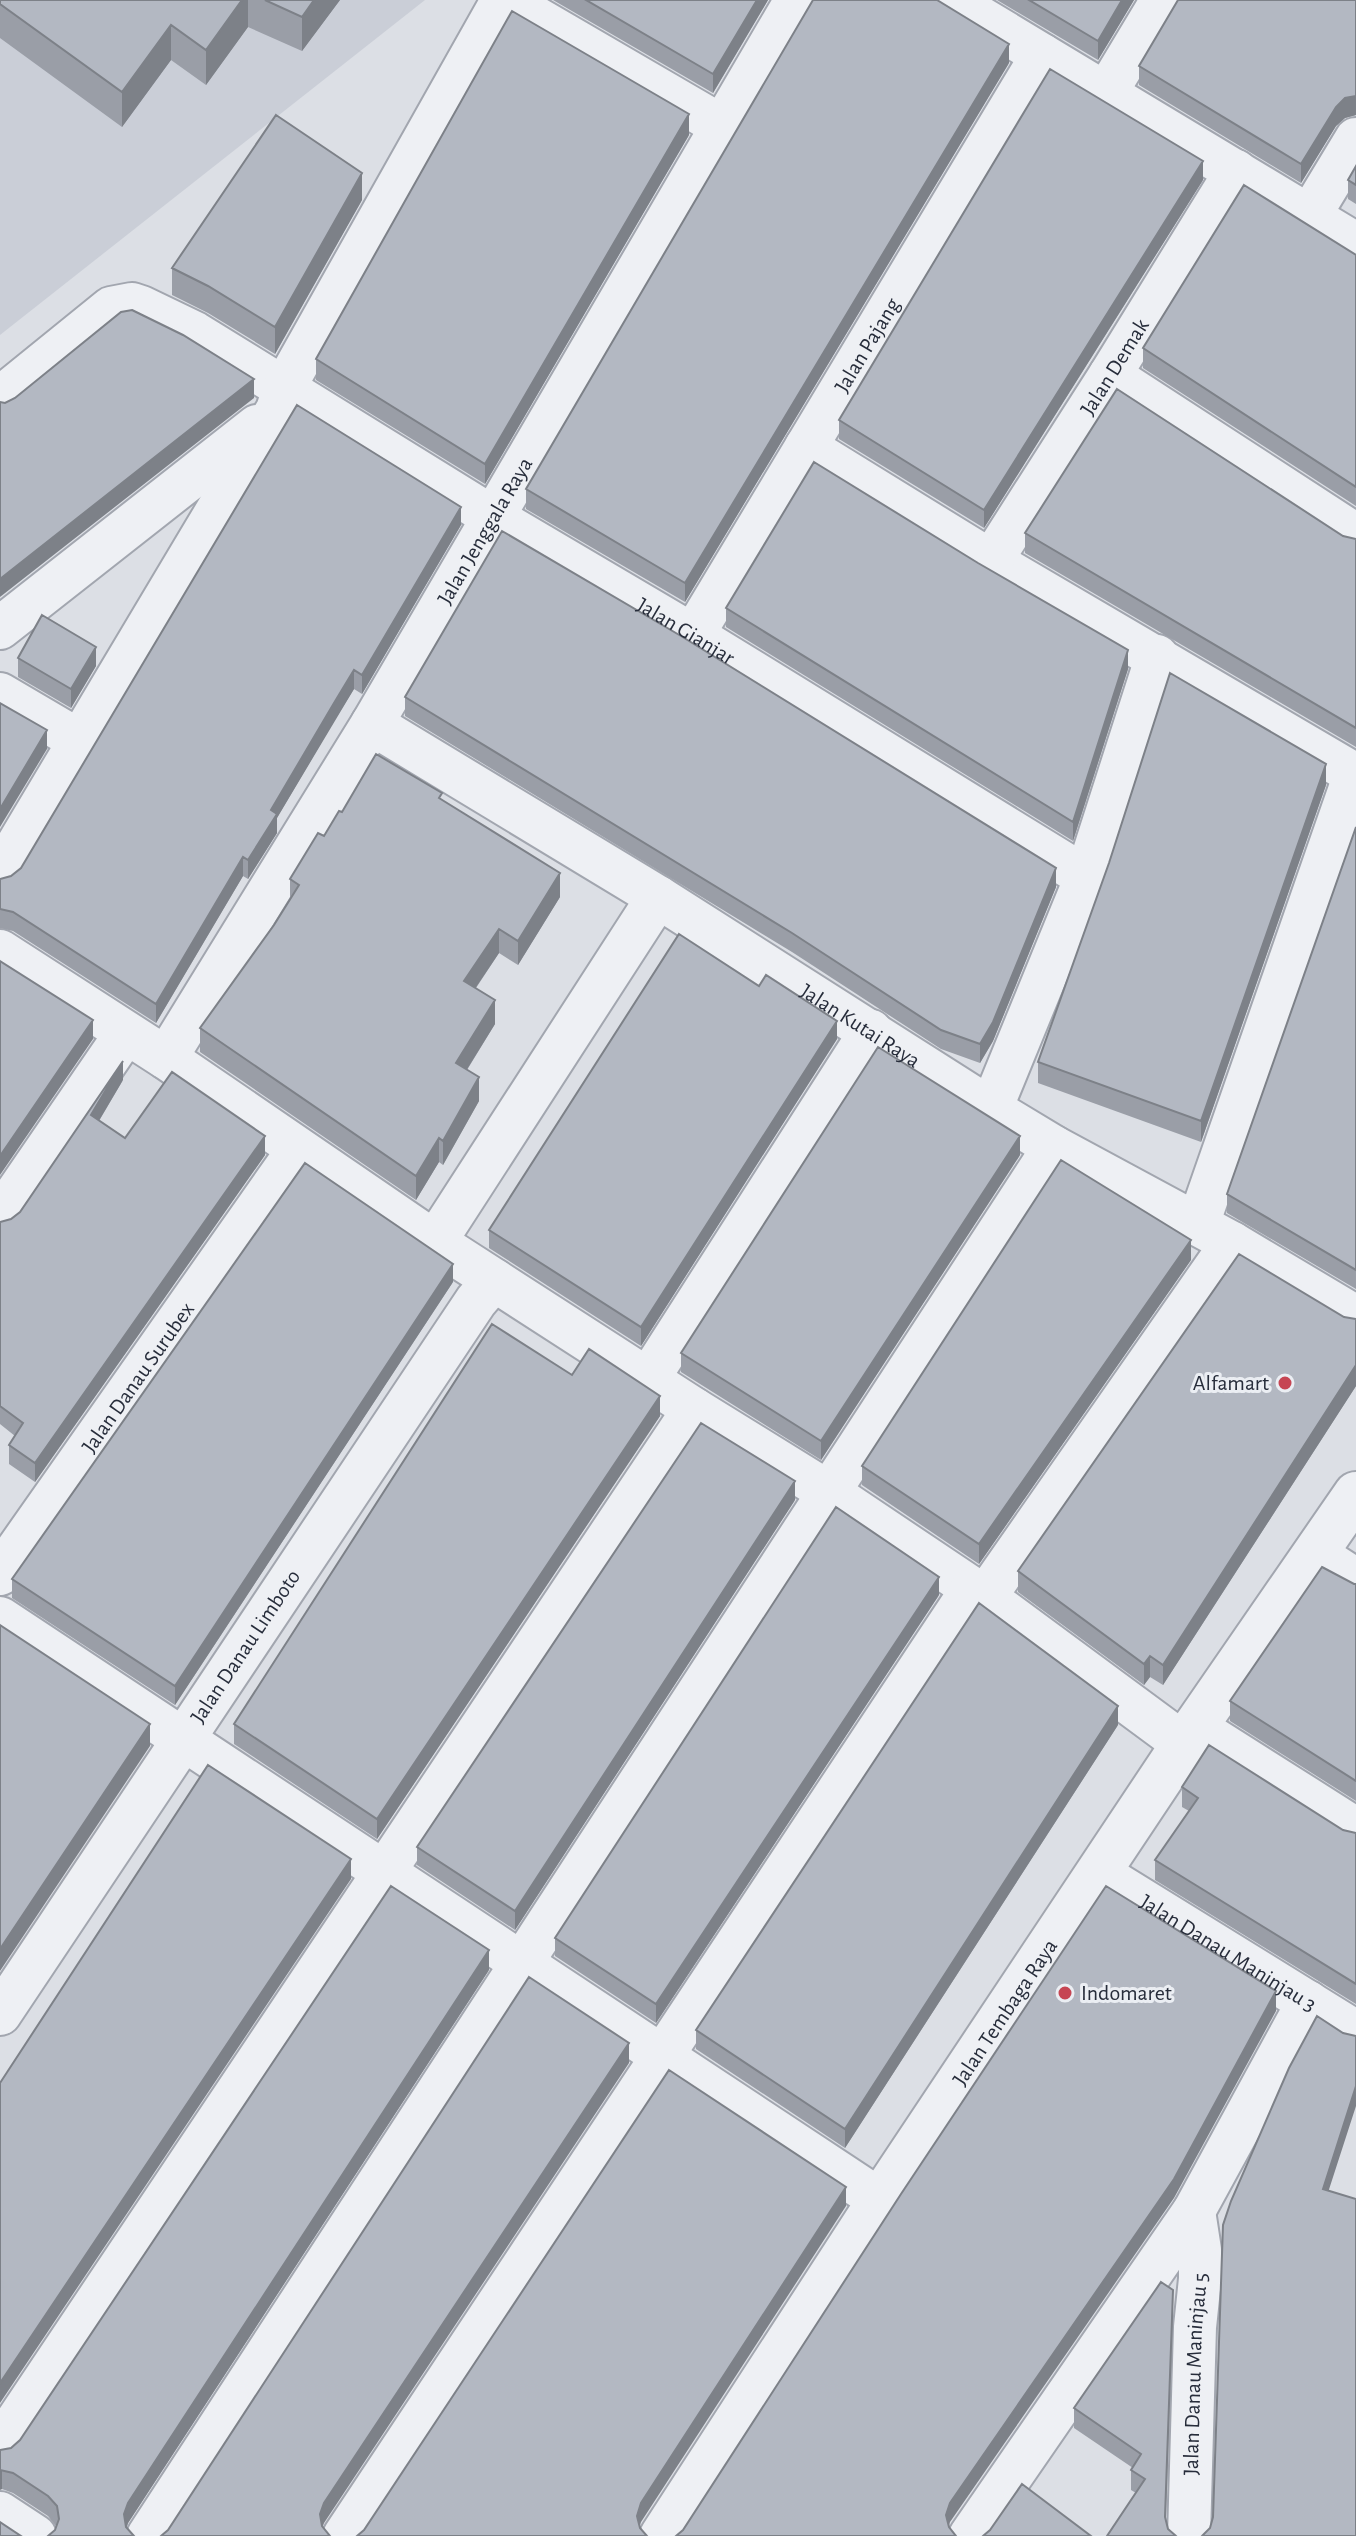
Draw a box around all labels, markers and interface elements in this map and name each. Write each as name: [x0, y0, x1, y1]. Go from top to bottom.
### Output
street label: Jalan Pajang: [831, 294, 904, 396]
street label: Jalan Demak: [1076, 315, 1153, 419]
street label: Jalan Jenggala Raya: [433, 454, 537, 608]
street label: Jalan Gianjar: [633, 594, 739, 669]
street label: Jalan Kutai Raya: [797, 980, 924, 1072]
street label: Jalan Danau Surubex: [78, 1298, 199, 1457]
place label: Alfamart: [1193, 1372, 1269, 1394]
marker: Alfamart: [1276, 1374, 1294, 1392]
street label: Jalan Danau Limboto: [186, 1566, 304, 1727]
street label: Jalan Danau Maninjau 3: [1136, 1890, 1320, 2016]
street label: Jalan Tembaga Raya: [949, 1935, 1061, 2089]
place label: Indomaret: [1081, 1982, 1172, 2004]
marker: Indomaret: [1056, 1984, 1074, 2002]
street label: Jalan Danau Maninjau 5: [1180, 2273, 1211, 2476]

